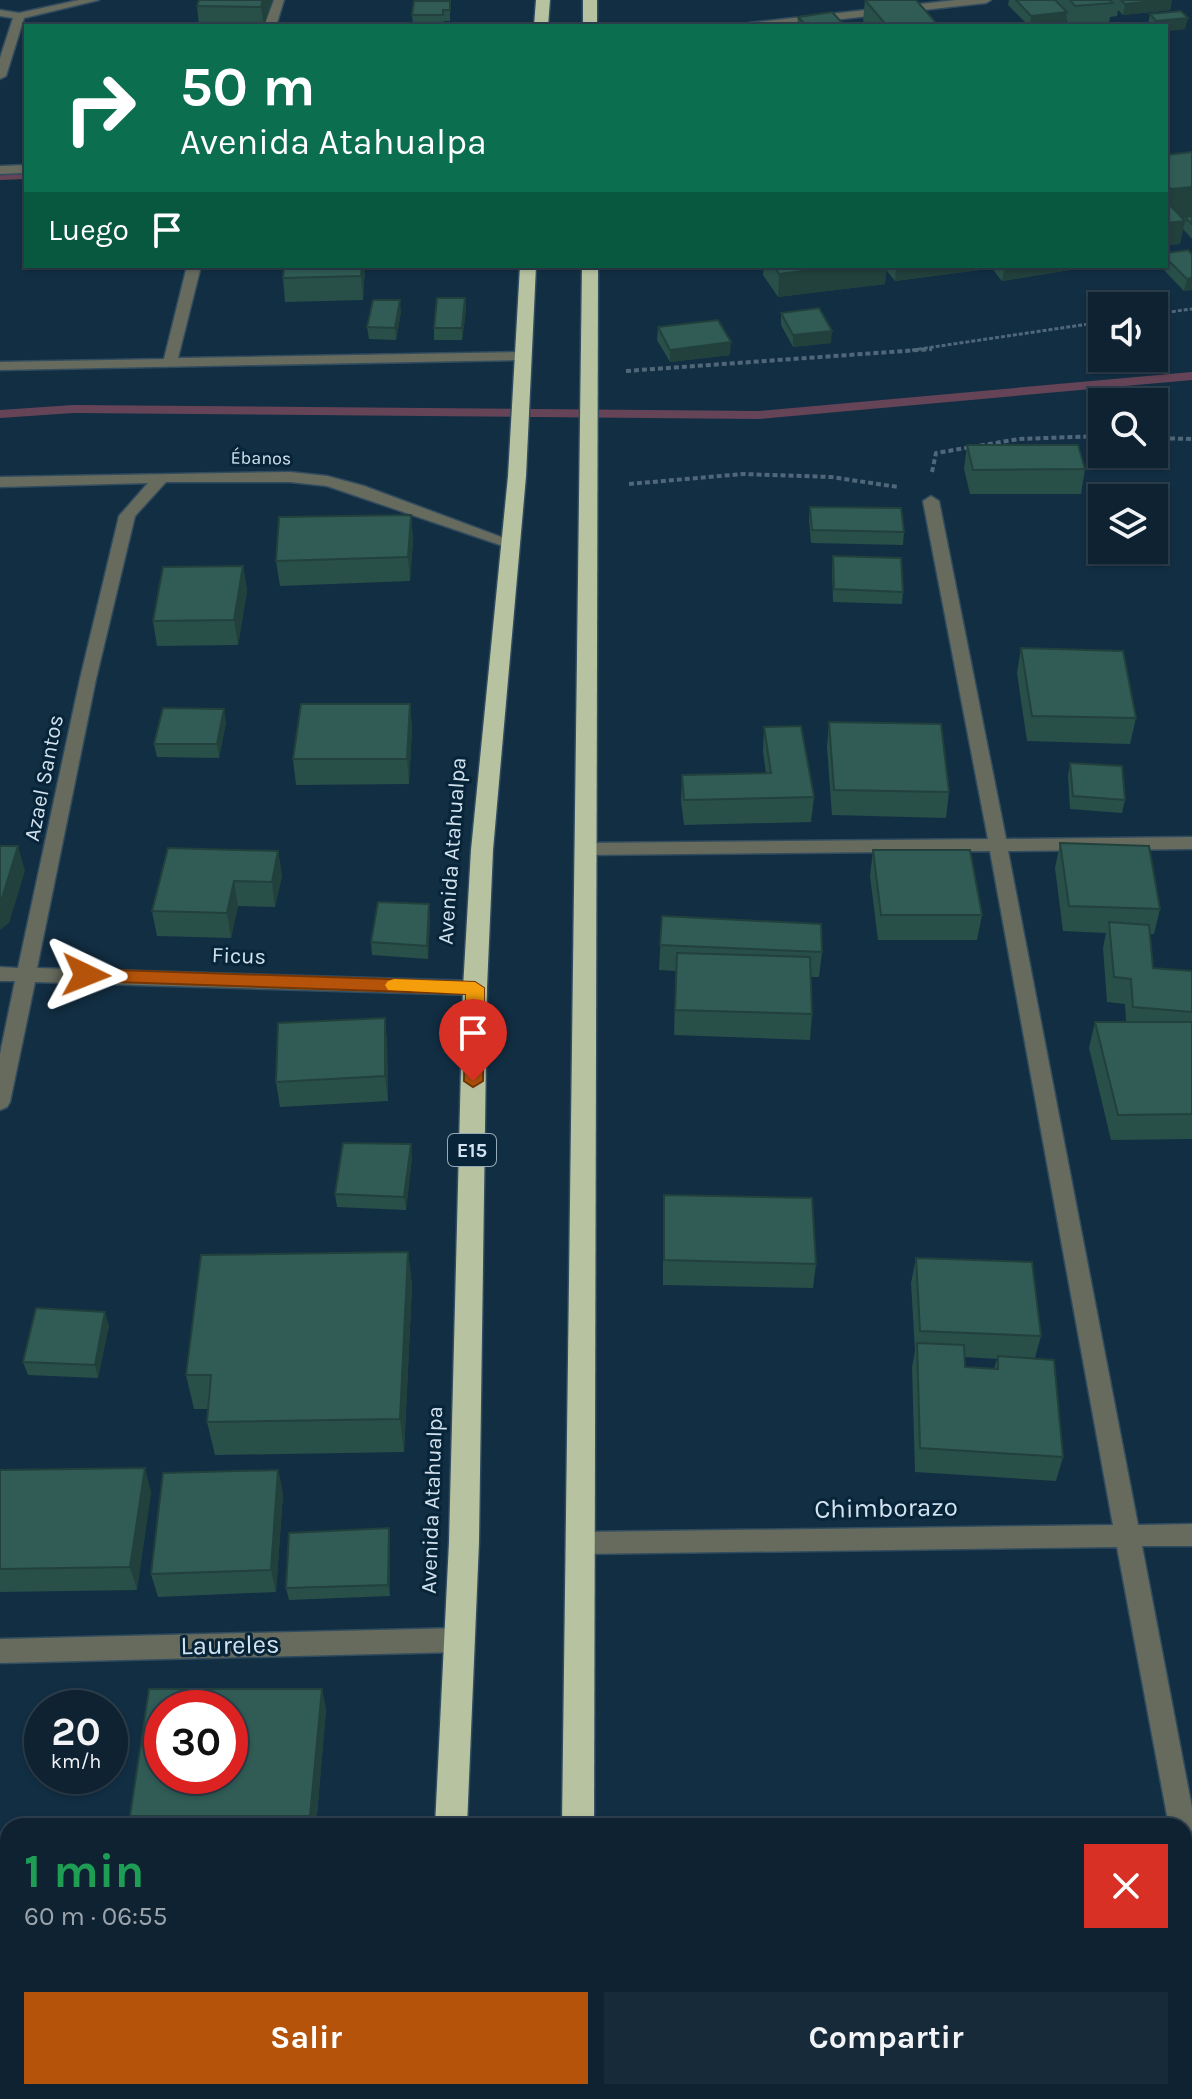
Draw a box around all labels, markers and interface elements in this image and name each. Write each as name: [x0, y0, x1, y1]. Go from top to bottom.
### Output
text: 50 m: [180, 54, 315, 119]
icon: right: [48, 56, 152, 160]
text: Avenida Atahualpa: [180, 121, 487, 163]
icon: arrive: [145, 208, 189, 252]
text: Luego: [48, 212, 129, 248]
map controls: [1088, 292, 1168, 564]
button: sound: [1088, 292, 1168, 372]
button: search: [1088, 388, 1168, 468]
street label: Ébanos: [230, 445, 292, 470]
button: layers: [1088, 484, 1168, 564]
street label: Azael Santos: [19, 712, 69, 844]
street label: Avenida Atahualpa: [432, 757, 472, 945]
position arrow: [44, 933, 128, 1017]
street label: Ficus: [211, 942, 267, 970]
pin: [439, 999, 507, 1081]
icon: arrive: [451, 1011, 495, 1055]
road number: E15: [448, 1134, 496, 1166]
street label: Avenida Atahualpa: [416, 1406, 448, 1594]
street label: Chimborazo: [814, 1491, 958, 1525]
street label: Laureles: [180, 1629, 280, 1661]
speed limit sign: 30: [144, 1690, 248, 1794]
text: 20: [51, 1708, 101, 1755]
text: km/h: [51, 1750, 101, 1773]
text: 1 min: [24, 1843, 144, 1899]
button: close: [1084, 1844, 1168, 1928]
text: 60 m · 06:55: [24, 1901, 167, 1932]
button: Salir: [24, 1992, 588, 2084]
button: Compartir: [604, 1992, 1168, 2084]

